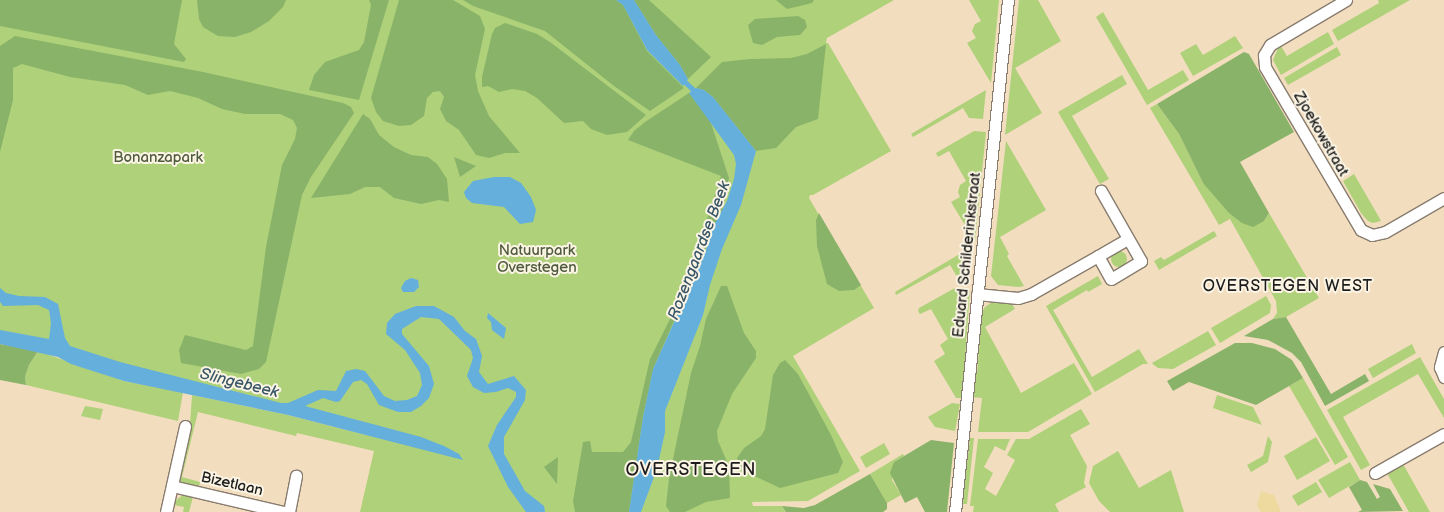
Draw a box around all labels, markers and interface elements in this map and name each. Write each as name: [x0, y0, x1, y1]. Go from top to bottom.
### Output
street label: Zjoekowstraat: [1290, 89, 1352, 179]
park label: Bonanzapark: [113, 149, 203, 167]
street label: Eduard Schilderinkstraat: [949, 171, 985, 339]
water label: Rozengaardse Beek: [665, 179, 735, 323]
park label: Natuurpark Overstegen: [497, 241, 577, 276]
district label: OVERSTEGEN WEST: [1201, 277, 1375, 297]
water label: Slingebeek: [198, 365, 280, 403]
district label: OVERSTEGEN: [624, 459, 758, 481]
street label: Bizetlaan: [199, 468, 265, 500]

